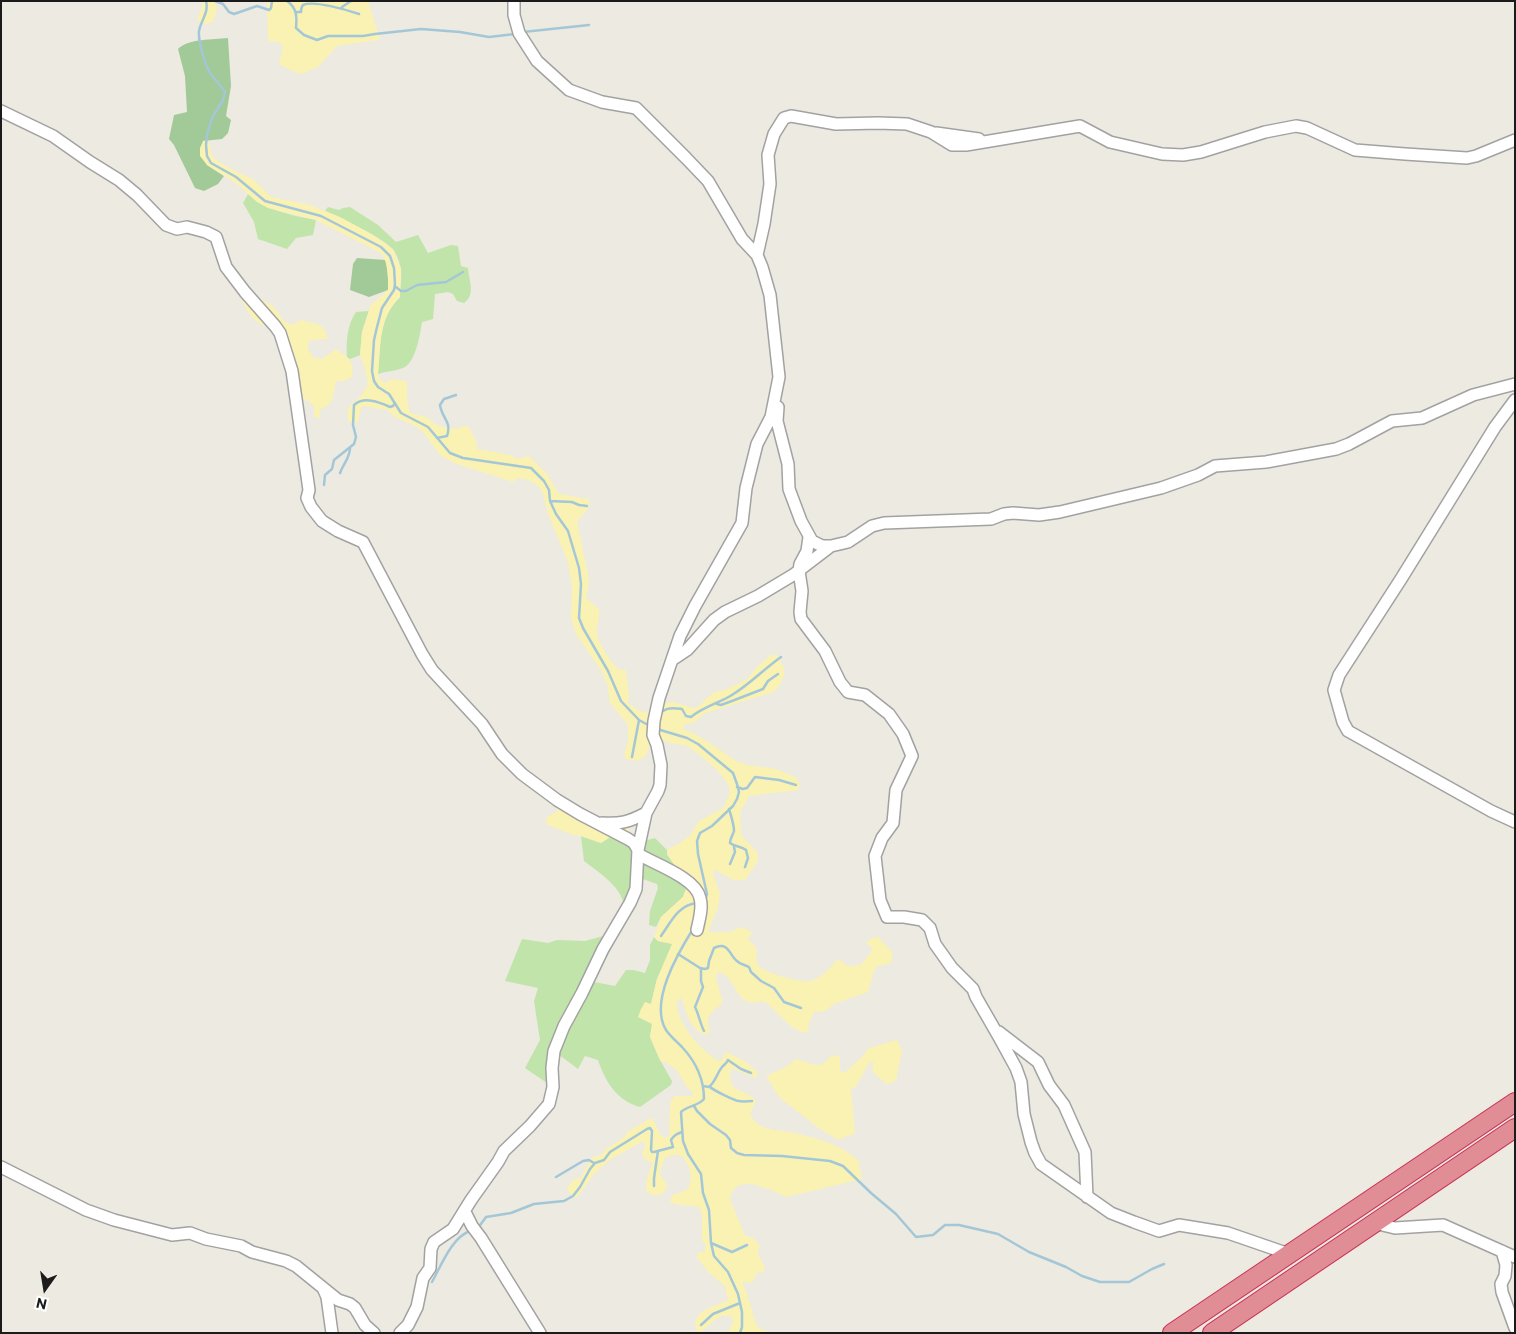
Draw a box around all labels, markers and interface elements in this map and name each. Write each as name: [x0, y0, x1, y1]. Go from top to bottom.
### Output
north arrow: [20, 1264, 70, 1314]
text: N: [34, 1295, 49, 1314]

